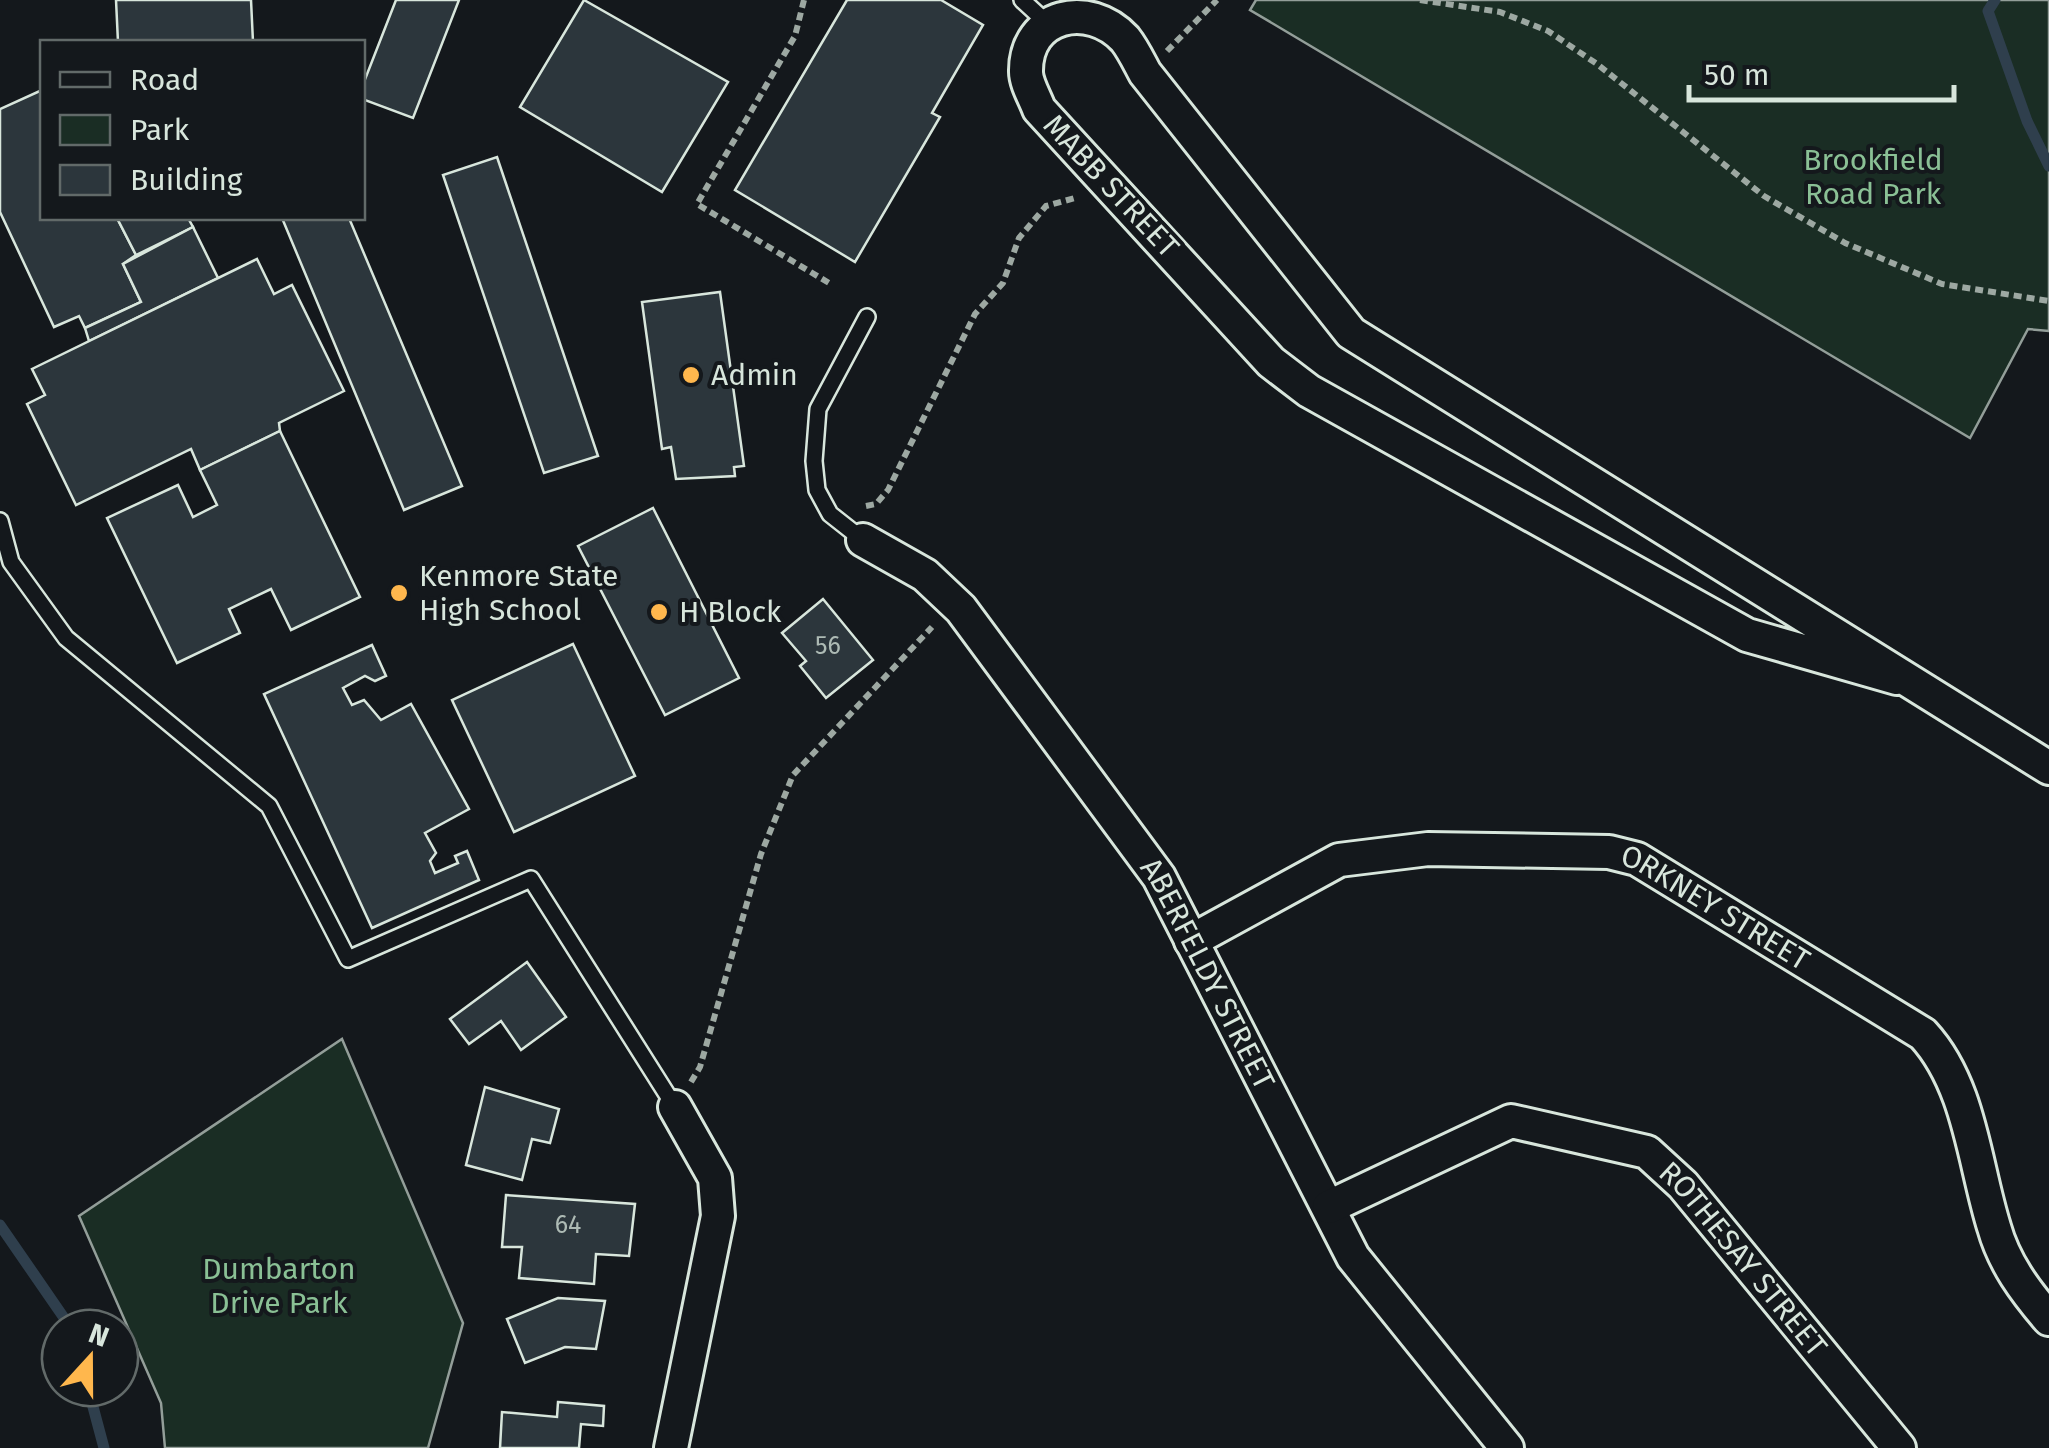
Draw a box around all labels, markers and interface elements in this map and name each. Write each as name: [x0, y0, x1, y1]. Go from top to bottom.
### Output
legend: [40, 40, 365, 220]
scale bar: [1689, 40, 1954, 102]
text: 50 m: [1704, 57, 1769, 93]
text: Road: [130, 62, 199, 98]
street label: MABB STREET: [1036, 107, 1187, 265]
text: Park: [130, 112, 190, 148]
park label: Brookfield Road Park: [1803, 142, 1943, 212]
text: Building: [130, 162, 243, 198]
place label: Admin: [711, 357, 798, 393]
marker: Admin: [680, 364, 702, 386]
place label: Kenmore State High School: [419, 558, 618, 628]
marker: Kenmore State High School: [388, 582, 410, 604]
place label: H Block: [679, 594, 782, 630]
marker: H Block: [648, 601, 670, 623]
house number: 56: [815, 631, 841, 661]
street label: ORKNEY STREET: [1618, 838, 1817, 978]
street label: ABERFELDY STREET: [1133, 851, 1282, 1096]
street label: ROTHESAY STREET: [1652, 1154, 1835, 1364]
house number: 64: [555, 1210, 581, 1240]
park label: Dumbarton Drive Park: [202, 1251, 356, 1321]
north arrow: [40, 1308, 140, 1408]
text: N: [84, 1316, 113, 1354]

